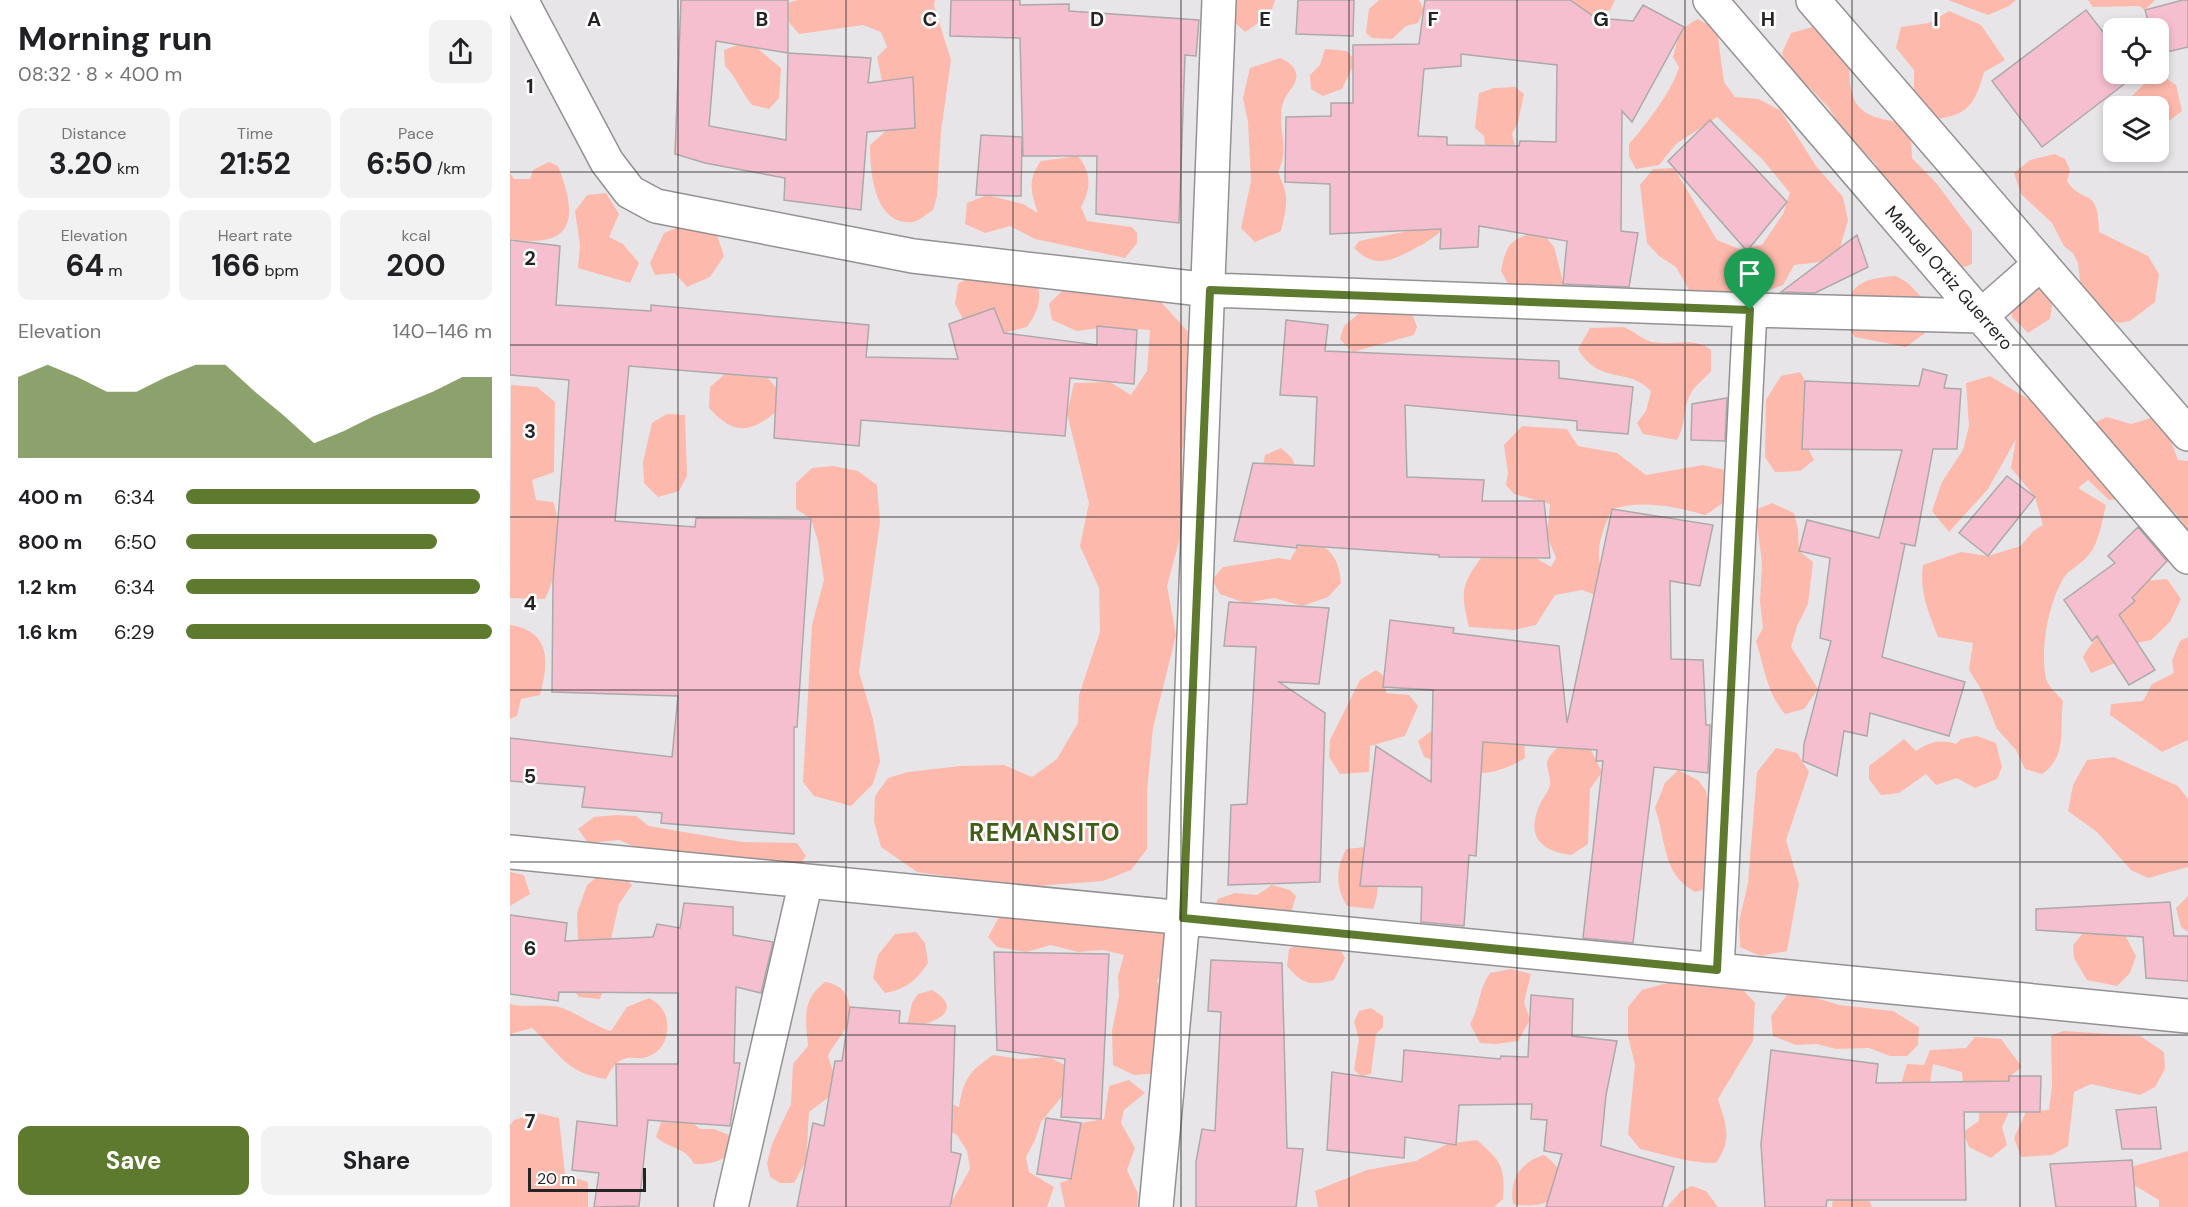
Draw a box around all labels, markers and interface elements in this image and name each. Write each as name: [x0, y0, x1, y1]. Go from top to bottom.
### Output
text: A: [587, 6, 601, 32]
text: B: [756, 6, 768, 32]
text: C: [923, 6, 937, 32]
text: D: [1090, 6, 1104, 32]
text: E: [1259, 6, 1271, 32]
text: F: [1427, 6, 1439, 32]
text: G: [1593, 6, 1609, 32]
text: H: [1761, 6, 1775, 32]
text: I: [1933, 6, 1939, 32]
text: Morning run: [18, 17, 212, 60]
map controls: [2103, 18, 2169, 162]
button: locate: [2103, 18, 2169, 84]
button: share: [429, 20, 492, 83]
text: 08:32 · 8 × 400 m: [18, 61, 182, 87]
text: 1: [526, 73, 534, 99]
button: layers: [2103, 96, 2169, 162]
text: Distance: [62, 123, 126, 144]
text: Time: [237, 123, 273, 144]
text: Pace: [398, 123, 434, 144]
text: 3.20: [49, 144, 113, 183]
text: 21:52: [219, 144, 291, 183]
text: 6:50: [366, 144, 433, 183]
text: km: [113, 158, 139, 179]
text: /km: [433, 158, 466, 179]
street label: Manuel Ortiz Guerrero: [1880, 201, 2018, 355]
text: Elevation: [61, 225, 127, 246]
text: Heart rate: [218, 225, 292, 246]
text: kcal: [402, 225, 430, 246]
text: 2: [524, 245, 536, 271]
text: 64: [65, 246, 104, 285]
text: 166: [211, 246, 260, 285]
text: 200: [386, 246, 446, 285]
pin: [1724, 248, 1775, 310]
icon: arrive: [1733, 257, 1766, 290]
text: m: [104, 260, 123, 281]
text: bpm: [260, 260, 299, 281]
text: Elevation: [18, 318, 101, 344]
text: 140–146 m: [392, 318, 492, 344]
text: 3: [524, 418, 536, 444]
text: 400 m: [18, 484, 83, 510]
text: 6:34: [114, 484, 155, 510]
text: 800 m: [18, 529, 82, 555]
text: 6:50: [114, 529, 156, 555]
text: 1.2 km: [18, 574, 77, 600]
text: 6:34: [114, 574, 155, 600]
text: 4: [524, 590, 537, 616]
text: 1.6 km: [18, 619, 77, 645]
text: 6:29: [114, 619, 154, 645]
text: 5: [524, 763, 536, 789]
district label: REMANSITO: [969, 817, 1121, 848]
text: 6: [524, 935, 536, 961]
text: 7: [525, 1108, 536, 1134]
button: Save: [18, 1126, 249, 1195]
button: Share: [261, 1126, 492, 1195]
scale bar: [528, 1165, 646, 1192]
text: 20 m: [537, 1168, 576, 1189]

